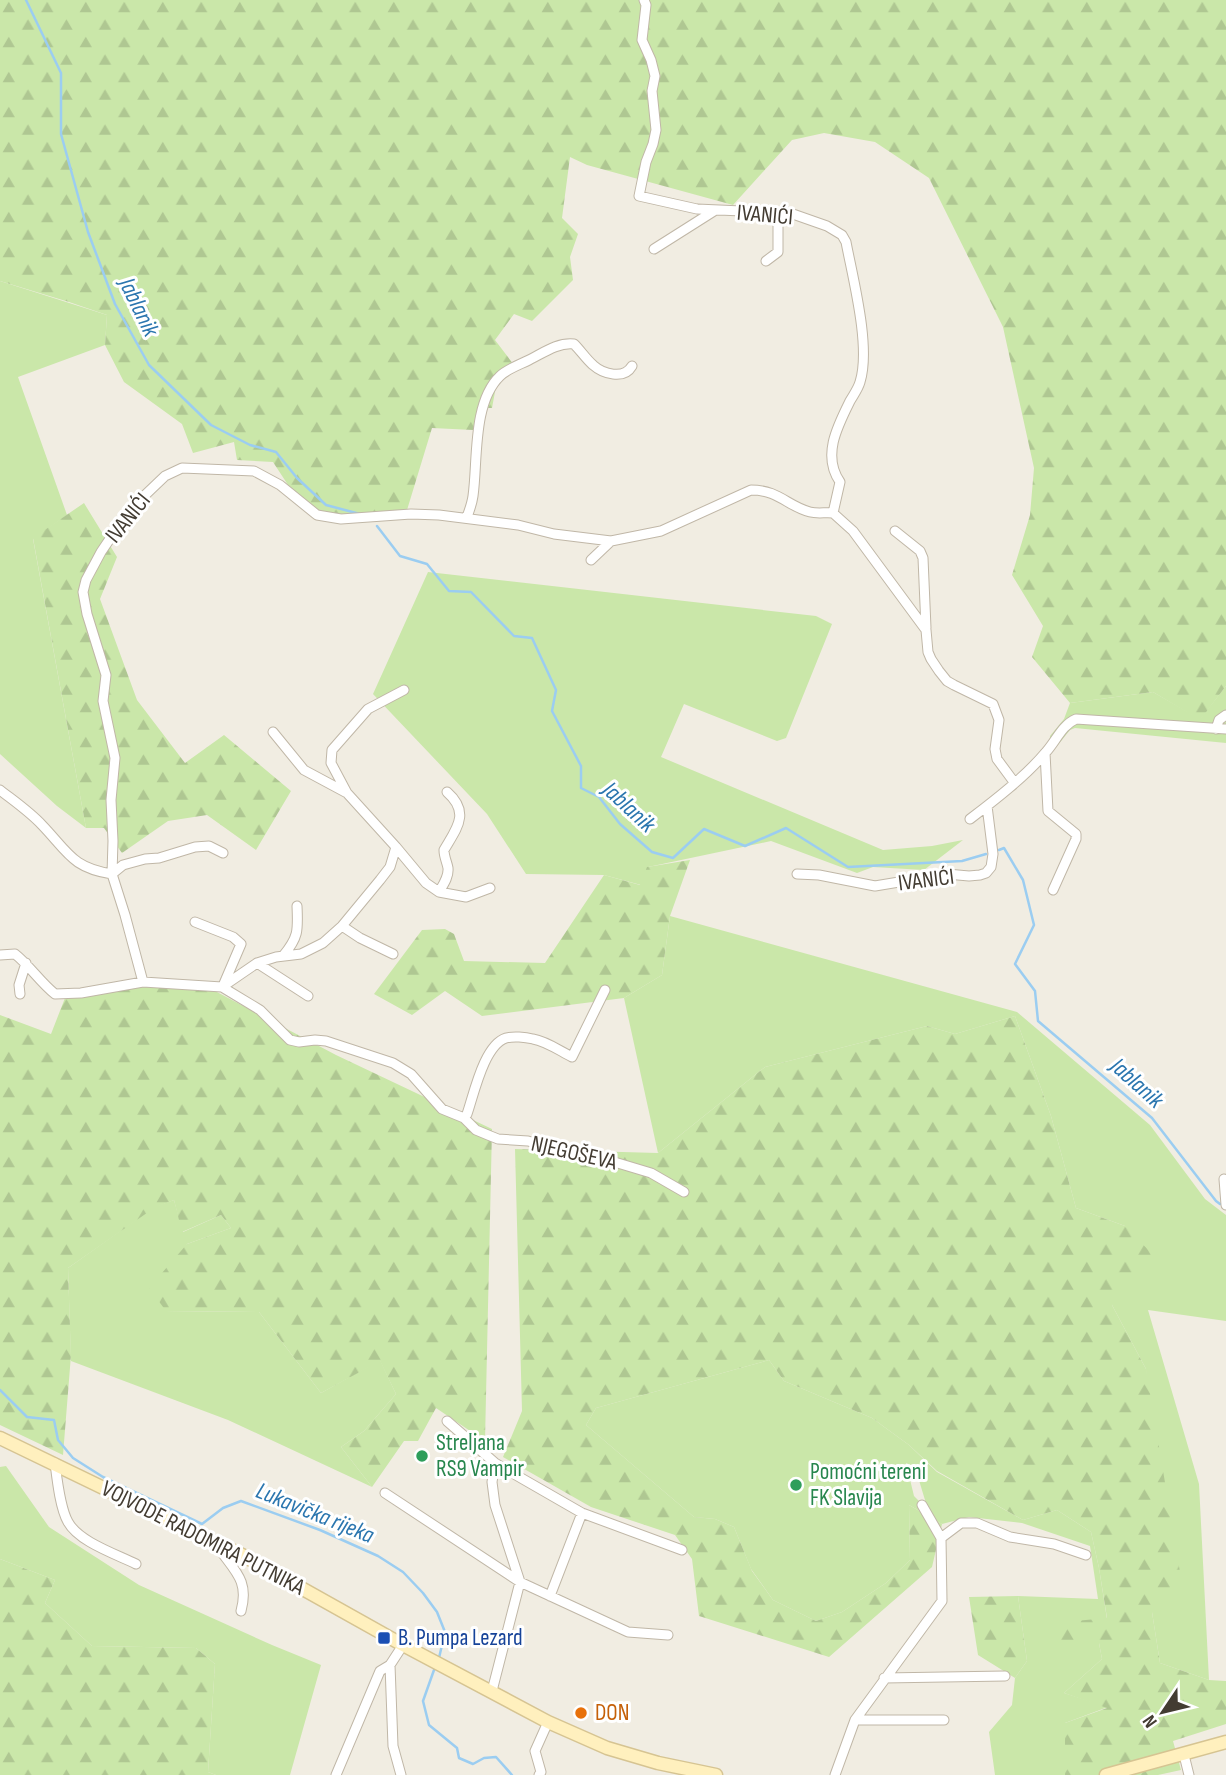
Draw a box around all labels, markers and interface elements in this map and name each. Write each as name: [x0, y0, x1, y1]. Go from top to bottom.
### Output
street label: IVANIĆI: [736, 199, 794, 231]
water label: Jablanik: [112, 271, 166, 342]
street label: IVANIĆI: [99, 487, 157, 549]
water label: Jablanik: [595, 774, 662, 839]
street label: IVANIĆI: [896, 863, 956, 897]
water label: Jablanik: [1103, 1050, 1170, 1115]
street label: NJEGOŠEVA: [528, 1130, 620, 1176]
place label: Streljana RS9 Vampir: [436, 1429, 524, 1483]
marker: Streljana RS9 Vampir: [414, 1448, 430, 1464]
place label: Pomoćni tereni FK Slavija: [810, 1458, 926, 1512]
street label: VOJVODE RADOMIRA PUTNIKA: [97, 1475, 309, 1601]
water label: Lukavička rijeka: [252, 1476, 378, 1550]
marker: Pomoćni tereni FK Slavija: [788, 1477, 804, 1493]
place label: B. Pumpa Lezard: [398, 1624, 522, 1652]
marker: B. Pumpa Lezard: [376, 1630, 392, 1646]
north arrow: [1128, 1677, 1198, 1747]
place label: DON: [595, 1699, 629, 1727]
marker: DON: [573, 1705, 589, 1721]
text: N: [1138, 1710, 1163, 1732]

